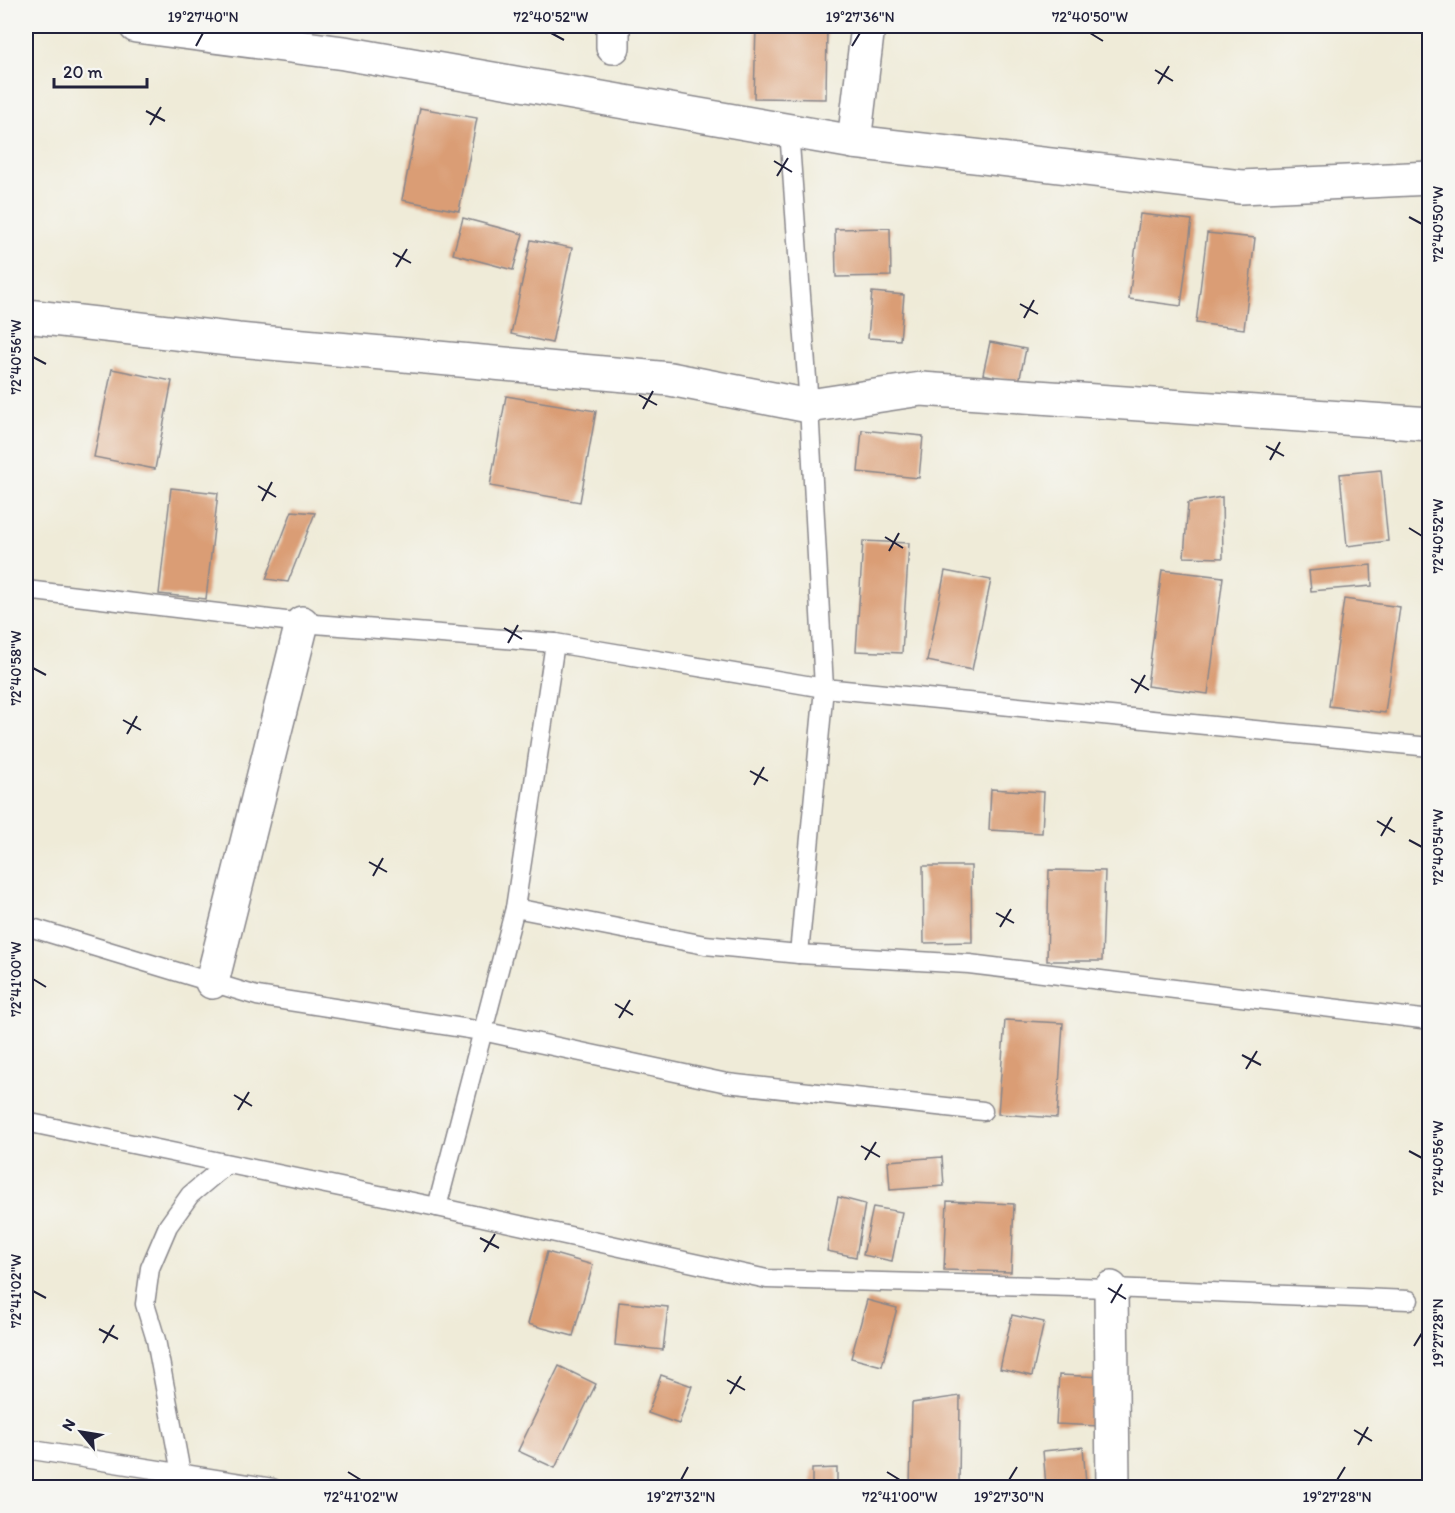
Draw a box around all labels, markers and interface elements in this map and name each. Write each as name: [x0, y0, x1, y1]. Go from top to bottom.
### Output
text: 19°27'40"N: [167, 8, 239, 26]
text: 72°40'52"W: [514, 8, 589, 26]
text: 19°27'36"N: [825, 8, 895, 26]
text: 72°40'50"W: [1052, 8, 1128, 26]
scale bar: [54, 51, 147, 89]
text: 20 m: [63, 61, 103, 83]
text: 72°40'50"W: [1429, 186, 1447, 262]
text: 72°40'56"W: [7, 319, 25, 394]
text: 72°40'52"W: [1429, 498, 1447, 573]
text: 72°40'58"W: [7, 630, 25, 706]
text: 72°40'54"W: [1429, 809, 1447, 885]
text: 72°41'00"W: [7, 941, 25, 1017]
text: 72°40'56"W: [1429, 1120, 1447, 1195]
text: 72°41'02"W: [7, 1254, 25, 1328]
text: 19°27'28"N: [1429, 1298, 1447, 1368]
north arrow: [51, 1402, 111, 1462]
text: N: [58, 1415, 79, 1434]
text: 72°41'02"W: [324, 1488, 398, 1506]
text: 19°27'32"N: [646, 1488, 716, 1506]
text: 72°41'00"W: [862, 1488, 938, 1506]
text: 19°27'30"N: [974, 1488, 1044, 1506]
text: 19°27'28"N: [1302, 1488, 1372, 1506]

